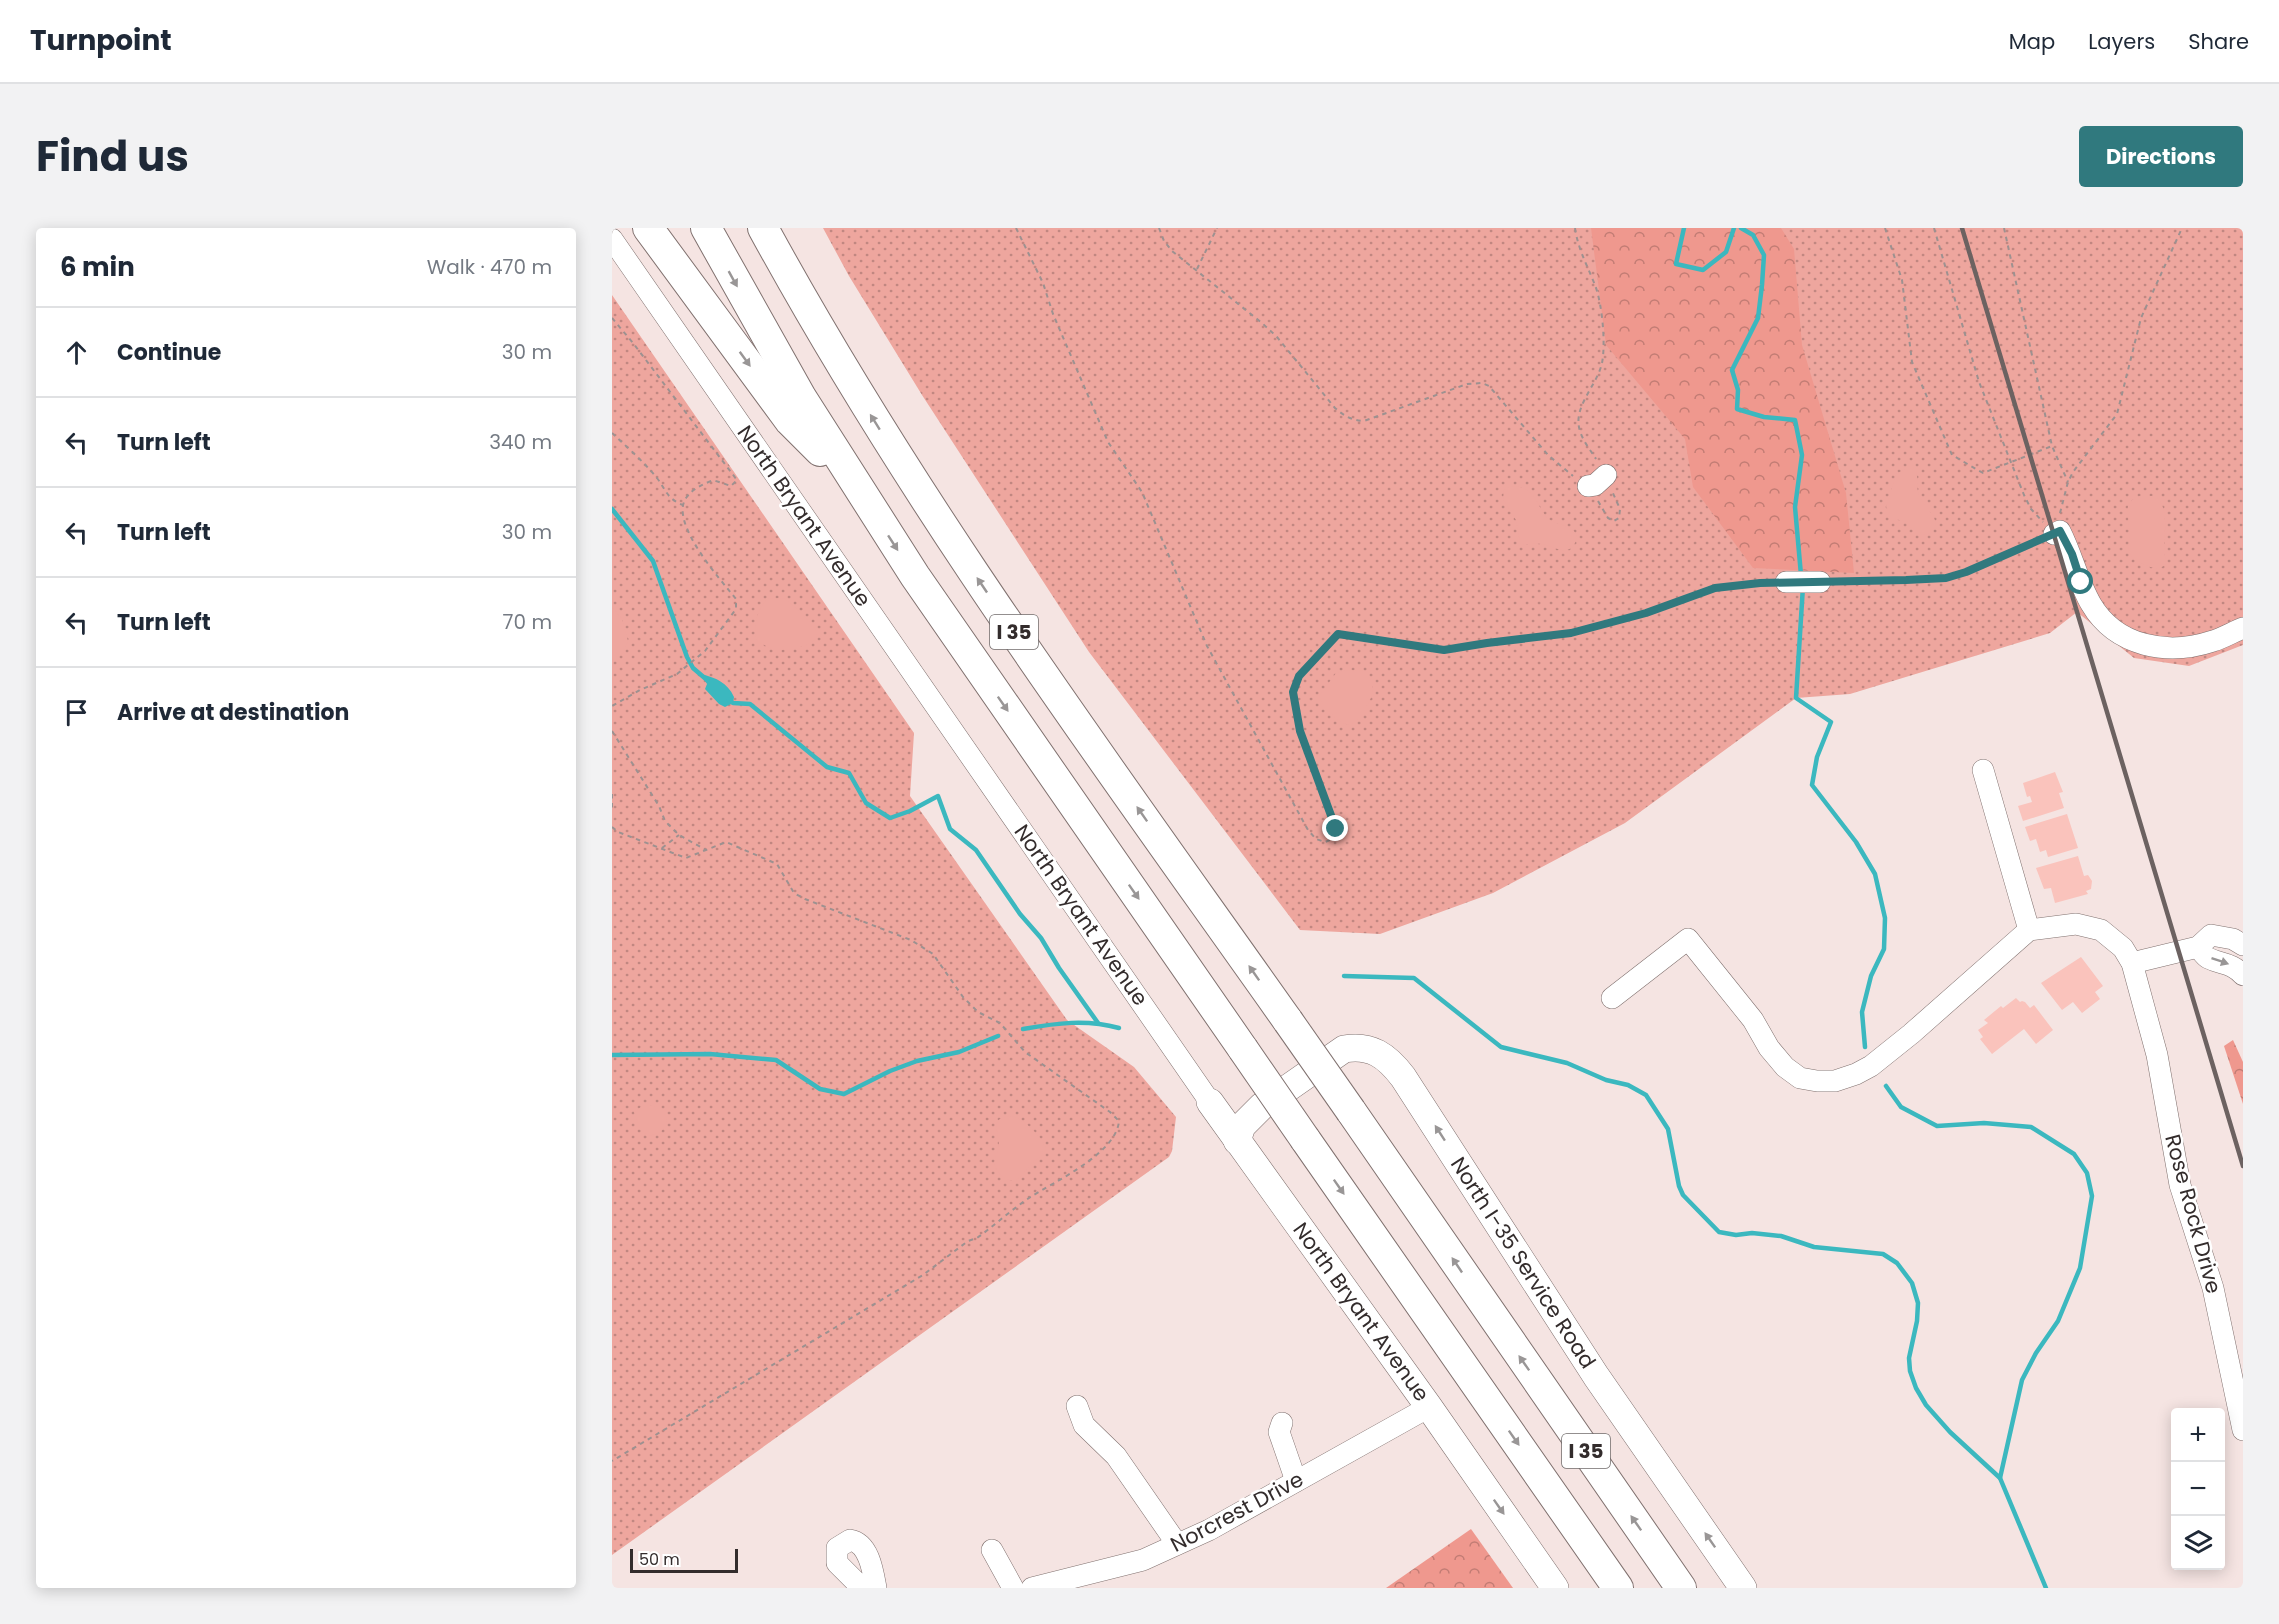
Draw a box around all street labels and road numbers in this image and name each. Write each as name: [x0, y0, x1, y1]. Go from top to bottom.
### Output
street label: North Bryant Avenue: [731, 419, 878, 612]
road number: I 35: [990, 615, 1038, 649]
street label: North Bryant Avenue: [1008, 818, 1155, 1011]
street label: Rose Rock Drive: [2158, 1131, 2229, 1297]
street label: North I-35 Service Road: [1444, 1151, 1603, 1374]
street label: North Bryant Avenue: [1286, 1216, 1436, 1407]
road number: I 35: [1562, 1434, 1610, 1468]
street label: Norcrest Drive: [1165, 1464, 1308, 1559]

